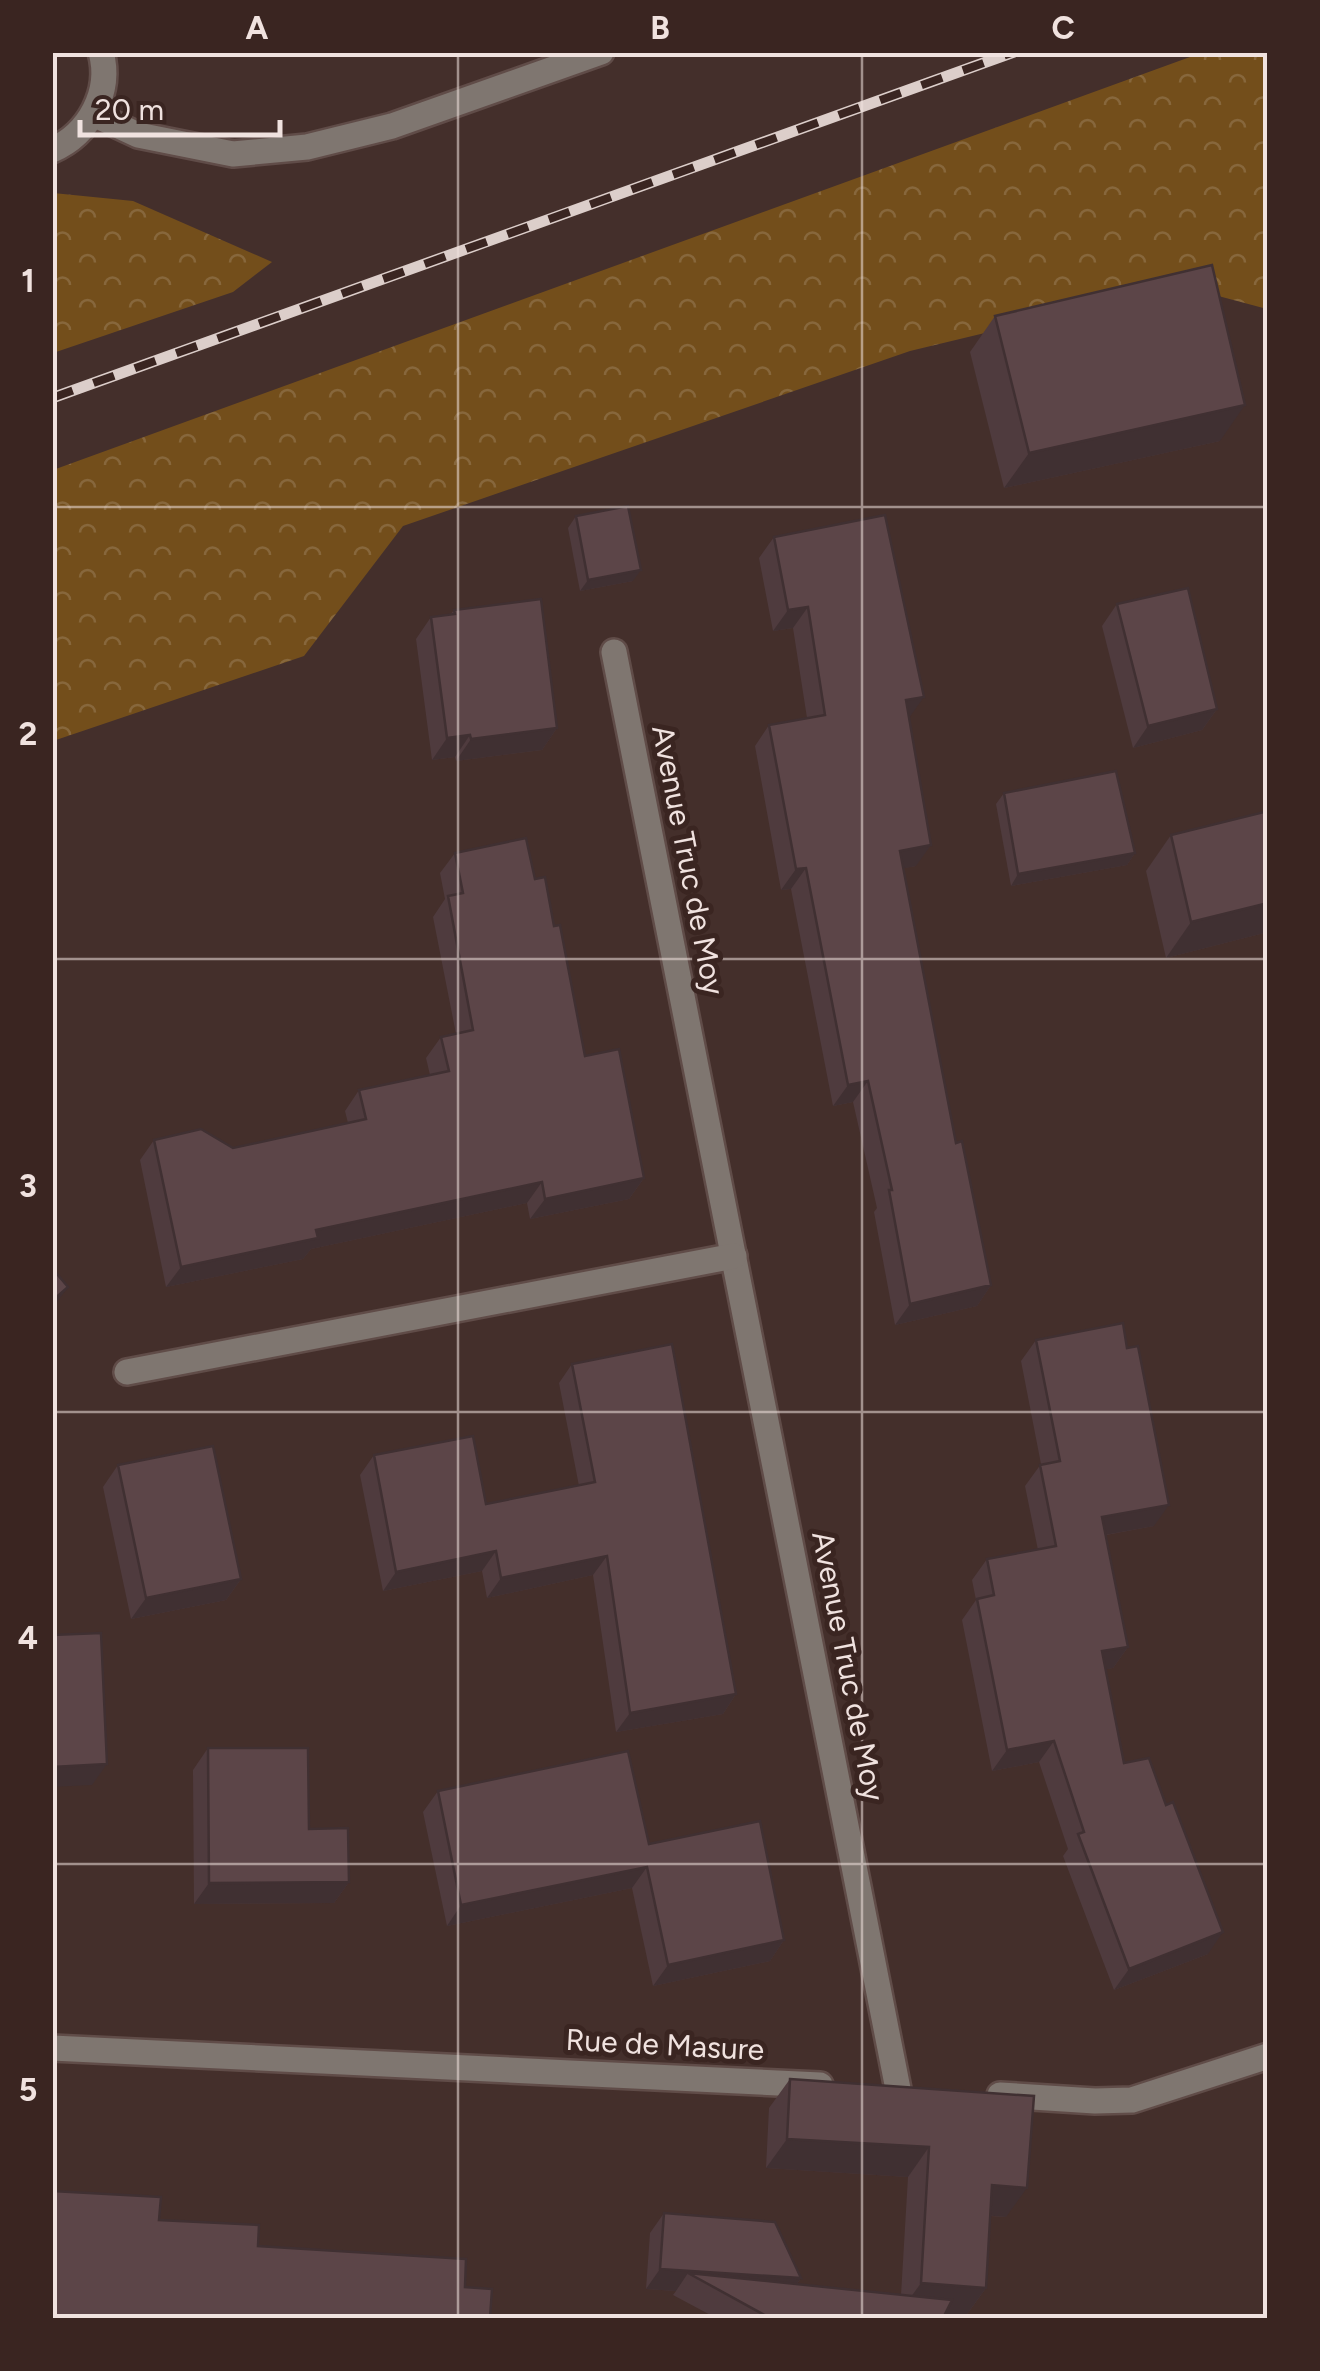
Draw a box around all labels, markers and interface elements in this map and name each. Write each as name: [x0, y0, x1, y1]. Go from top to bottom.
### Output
text: A: [246, 9, 269, 47]
text: B: [650, 9, 670, 47]
text: C: [1051, 9, 1075, 47]
scale bar: [80, 75, 280, 137]
text: 20 m: [95, 91, 164, 128]
text: 1: [21, 262, 35, 300]
text: 2: [19, 715, 37, 753]
street label: Avenue Truc de Moy: [644, 722, 733, 998]
text: 3: [19, 1167, 37, 1205]
street label: Avenue Truc de Moy: [804, 1528, 893, 1804]
text: 4: [18, 1619, 38, 1657]
street label: Rue de Masure: [565, 2021, 765, 2068]
text: 5: [19, 2071, 37, 2109]

